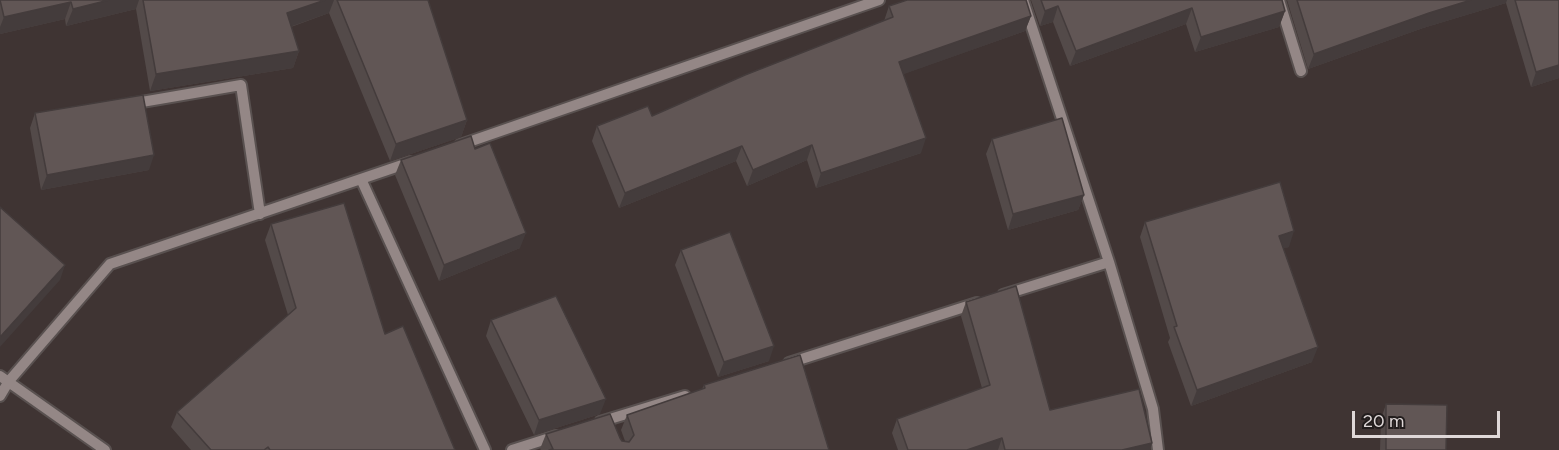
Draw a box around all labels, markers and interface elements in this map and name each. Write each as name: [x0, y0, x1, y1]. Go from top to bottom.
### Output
scale bar: [1355, 399, 1504, 437]
text: 20 m: [1363, 410, 1404, 432]

